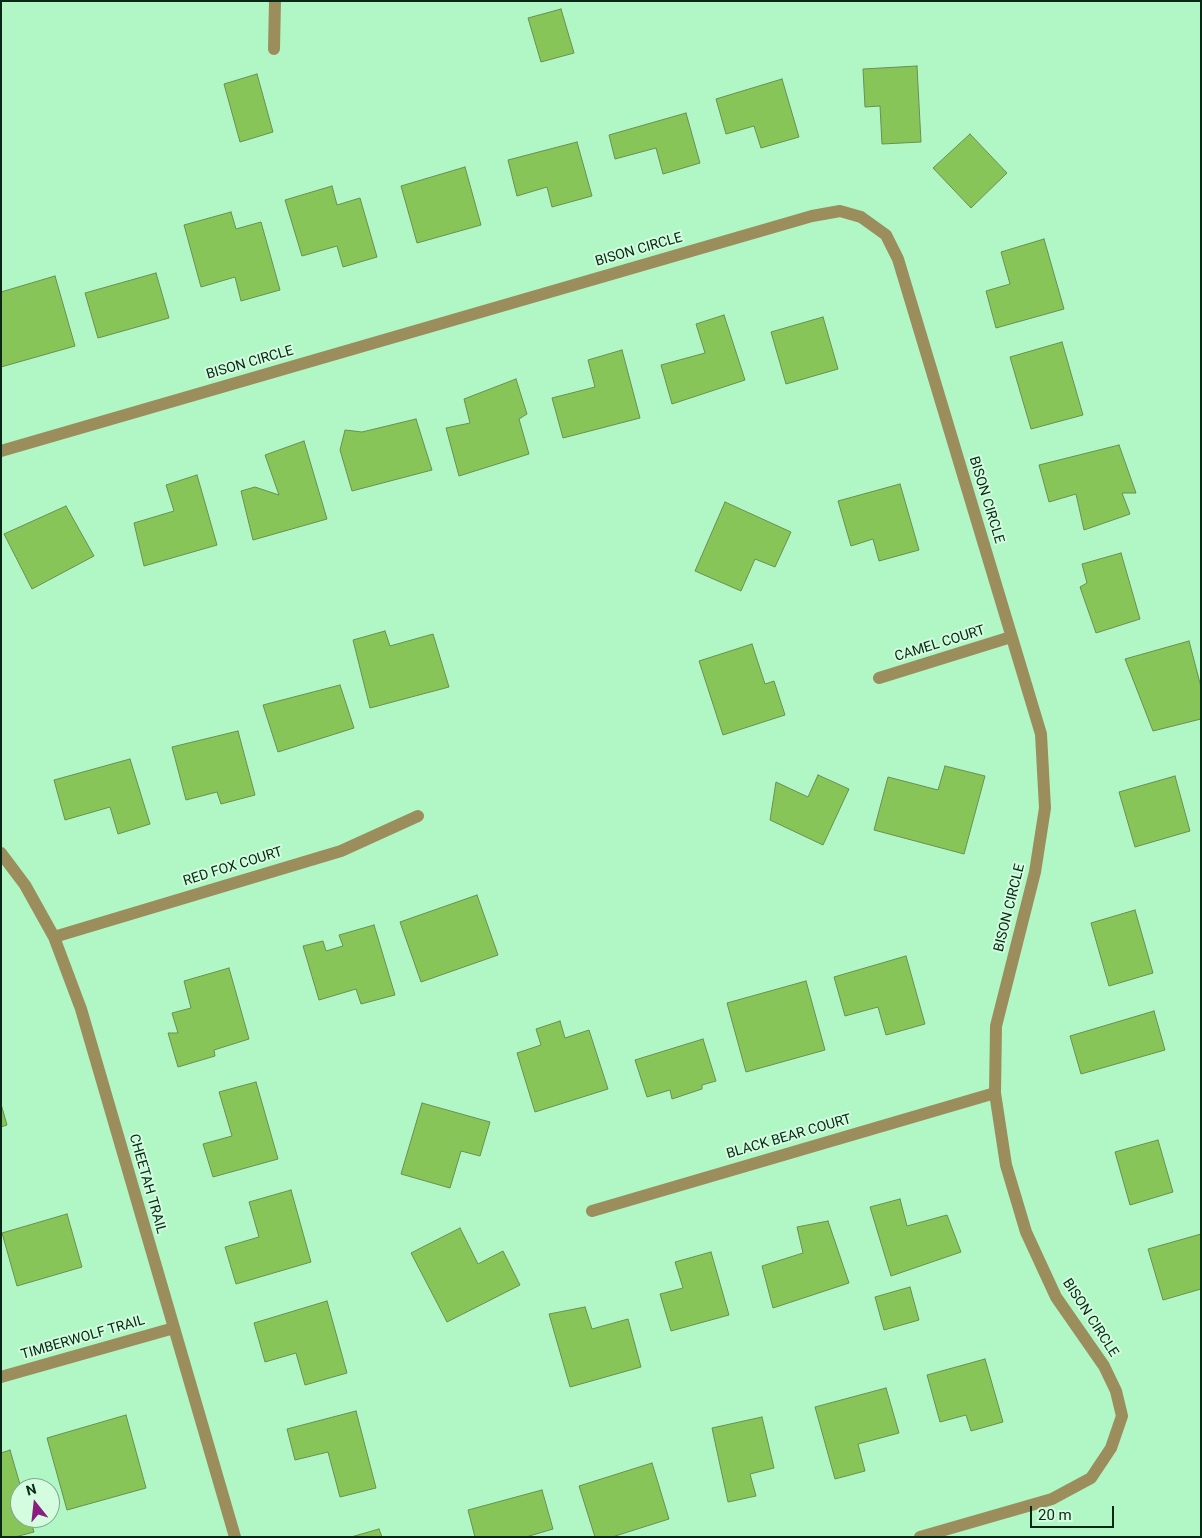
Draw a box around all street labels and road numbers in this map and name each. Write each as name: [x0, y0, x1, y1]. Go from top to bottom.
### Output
street label: BISON CIRCLE: [593, 230, 685, 270]
street label: BISON CIRCLE: [204, 343, 296, 383]
street label: BISON CIRCLE: [965, 454, 1007, 546]
street label: CAMEL COURT: [893, 622, 987, 666]
street label: RED FOX COURT: [181, 844, 285, 890]
street label: BISON CIRCLE: [991, 862, 1029, 954]
street label: BLACK BEAR COURT: [725, 1111, 853, 1163]
street label: CHEETAH TRAIL: [125, 1132, 169, 1236]
street label: BISON CIRCLE: [1058, 1276, 1122, 1360]
street label: TIMBERWOLF TRAIL: [19, 1312, 147, 1364]

